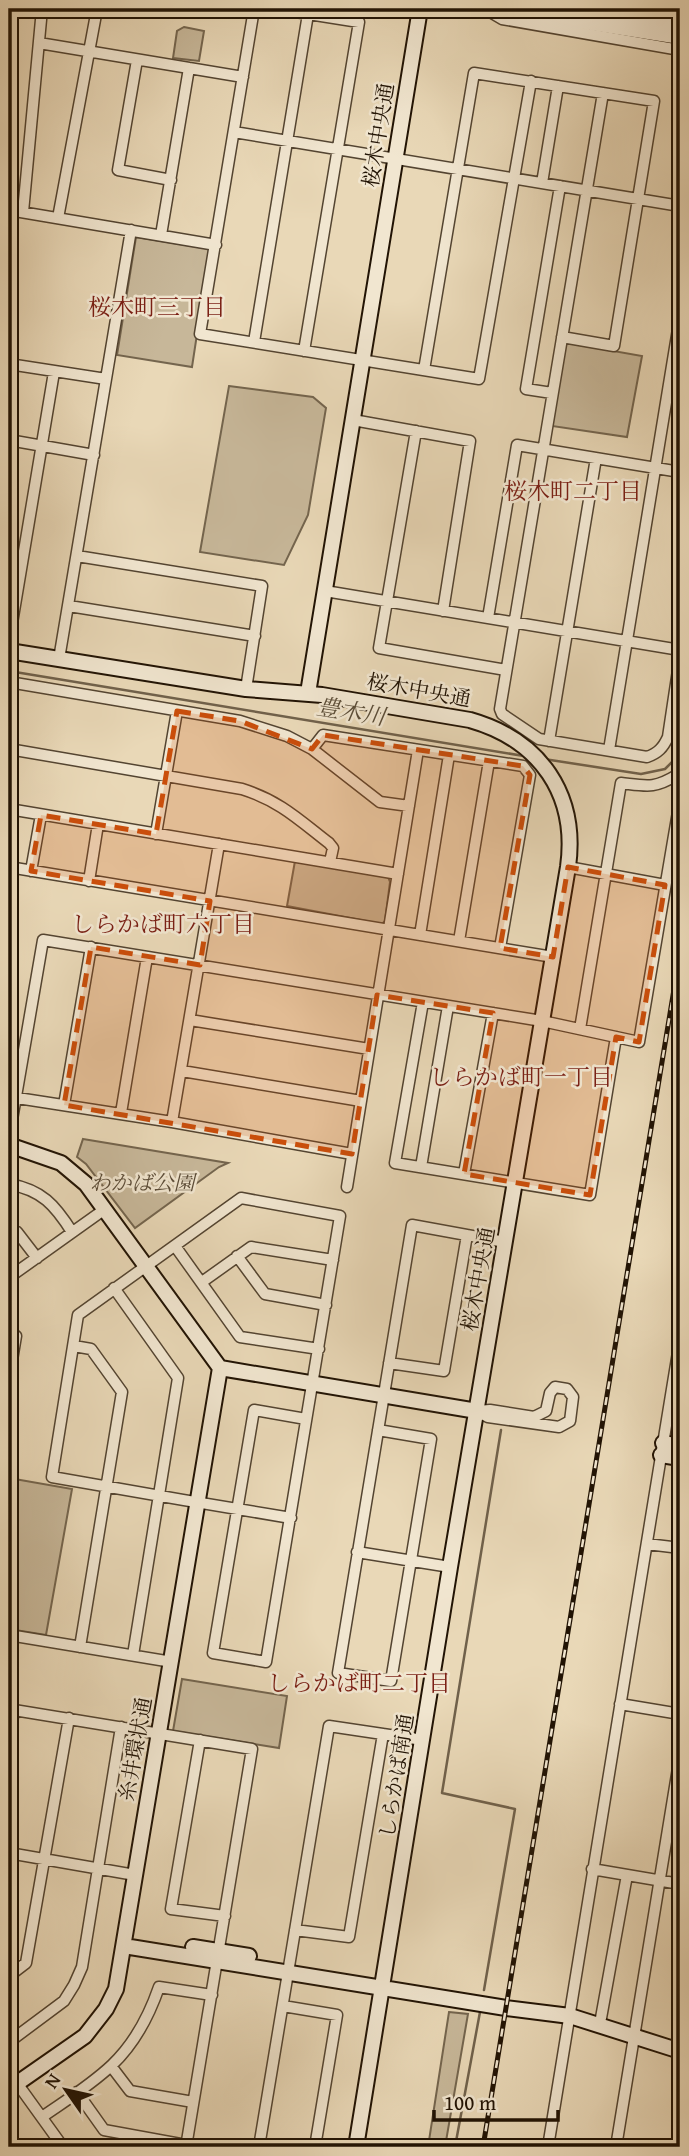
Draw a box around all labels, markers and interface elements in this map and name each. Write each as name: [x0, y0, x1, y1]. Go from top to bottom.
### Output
street label: 桜木中央通: [354, 81, 402, 189]
district label: 桜木町三丁目: [88, 290, 226, 323]
district label: 桜木町二丁目: [504, 474, 642, 507]
street label: 桜木中央通: [365, 666, 473, 714]
water label: 豊木川: [314, 689, 391, 733]
district label: しらかば町六丁目: [71, 907, 255, 940]
district label: しらかば町一丁目: [429, 1060, 613, 1093]
park label: わかば公園: [90, 1167, 197, 1198]
street label: 桜木中央通: [454, 1225, 502, 1333]
district label: しらかば町二丁目: [267, 1666, 451, 1699]
street label: 糸井環状通: [111, 1695, 159, 1803]
street label: しらかば南通: [371, 1711, 421, 1841]
north arrow: [32, 2054, 102, 2124]
text: N: [37, 2067, 67, 2094]
scale bar: [434, 2079, 558, 2123]
text: 100 m: [444, 2087, 496, 2118]

